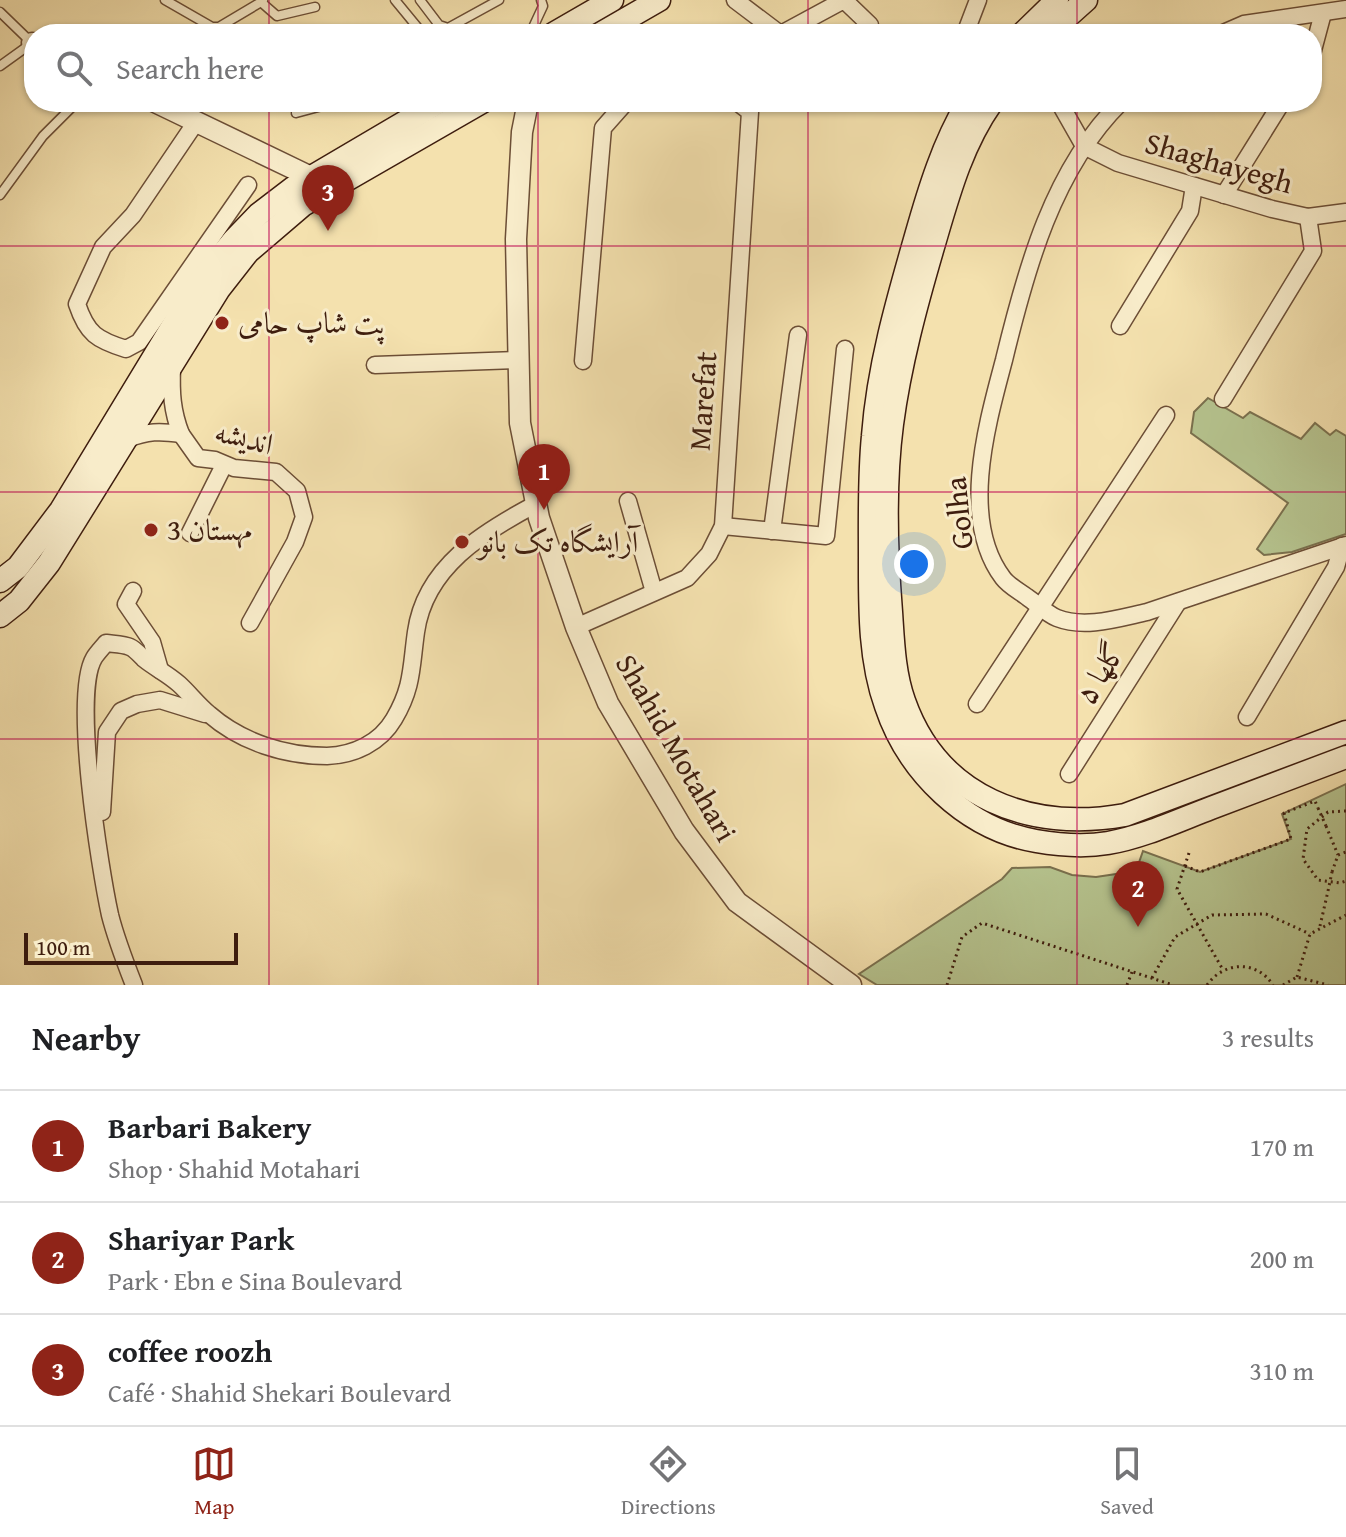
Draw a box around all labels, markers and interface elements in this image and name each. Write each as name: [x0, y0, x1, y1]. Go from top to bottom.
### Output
search box: [24, 24, 1322, 112]
icon: search: [52, 46, 96, 90]
text: Search here: [116, 46, 264, 90]
street label: Shaghayegh: [1140, 120, 1298, 204]
pin: 3: [302, 165, 354, 231]
place label: پت شاپ حامی: [238, 300, 386, 345]
marker: پت شاپ حامی: [213, 314, 231, 332]
street label: Marefat: [677, 350, 727, 452]
street label: اندیشه: [210, 409, 278, 465]
pin: 1: [518, 444, 570, 510]
street label: Golha: [932, 475, 984, 551]
place label: مهستان 3: [167, 507, 252, 551]
place label: آرایشگاه تک بانو: [475, 519, 642, 563]
marker: مهستان 3: [142, 521, 160, 539]
marker: آرایشگاه تک بانو: [453, 533, 471, 551]
your location: [894, 544, 934, 584]
street label: گلها ۵: [1063, 633, 1135, 712]
street label: Shahid Motahari: [605, 646, 748, 849]
pin: 2: [1112, 861, 1164, 927]
scale bar: [24, 929, 238, 965]
text: 100 m: [36, 931, 91, 963]
text: Nearby: [32, 1013, 141, 1062]
text: 3 results: [1222, 1018, 1314, 1057]
text: Barbari Bakery: [108, 1105, 311, 1149]
text: 1: [51, 1127, 65, 1166]
text: 170 m: [1249, 1127, 1314, 1166]
text: Shop · Shahid Motahari: [108, 1149, 360, 1188]
text: Shariyar Park: [108, 1217, 294, 1261]
text: 2: [51, 1239, 65, 1278]
text: 200 m: [1249, 1239, 1314, 1278]
text: Park · Ebn e Sina Boulevard: [108, 1261, 402, 1300]
text: coffee roozh: [108, 1329, 272, 1373]
text: 3: [51, 1351, 65, 1390]
text: 310 m: [1249, 1351, 1314, 1390]
text: Café · Shahid Shekari Boulevard: [108, 1373, 451, 1412]
tab: Map: [192, 1442, 236, 1522]
tab: Directions: [621, 1442, 716, 1522]
tab: Saved: [1100, 1442, 1154, 1522]

